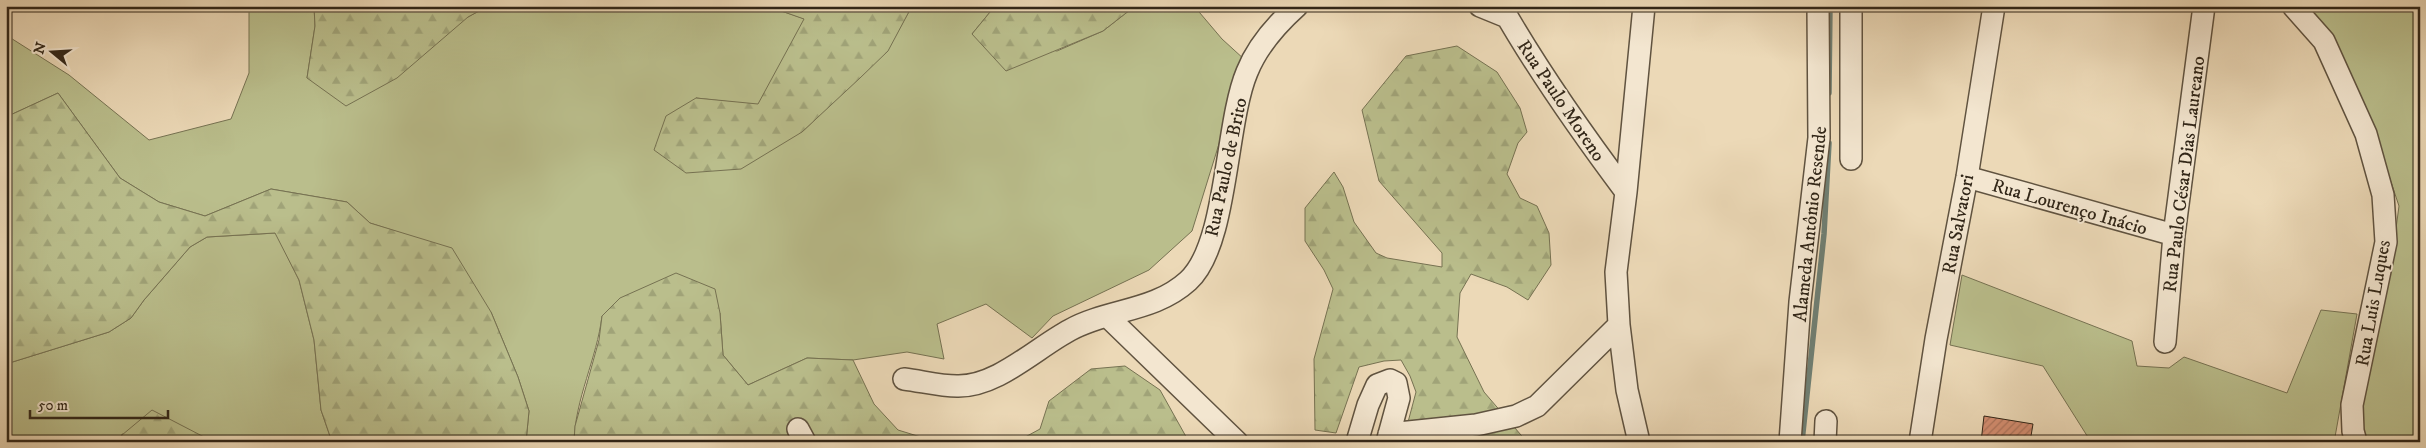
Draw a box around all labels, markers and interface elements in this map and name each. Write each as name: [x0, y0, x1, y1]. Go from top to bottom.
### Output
north arrow: [28, 28, 78, 78]
street label: Rua Paulo Moreno: [1512, 36, 1610, 166]
text: N: [30, 40, 51, 57]
street label: Rua Paulo César Dias Laureano: [2159, 55, 2210, 294]
street label: Rua Paulo de Brito: [1200, 96, 1252, 239]
street label: Alameda Antônio Resende: [1789, 125, 1832, 323]
street label: Rua Salvatori: [1938, 172, 1979, 276]
street label: Rua Lourenço Inácio: [1989, 174, 2150, 241]
street label: Rua Luis Luques: [2351, 238, 2397, 368]
scale bar: [30, 388, 168, 420]
text: 50 m: [38, 396, 68, 415]

